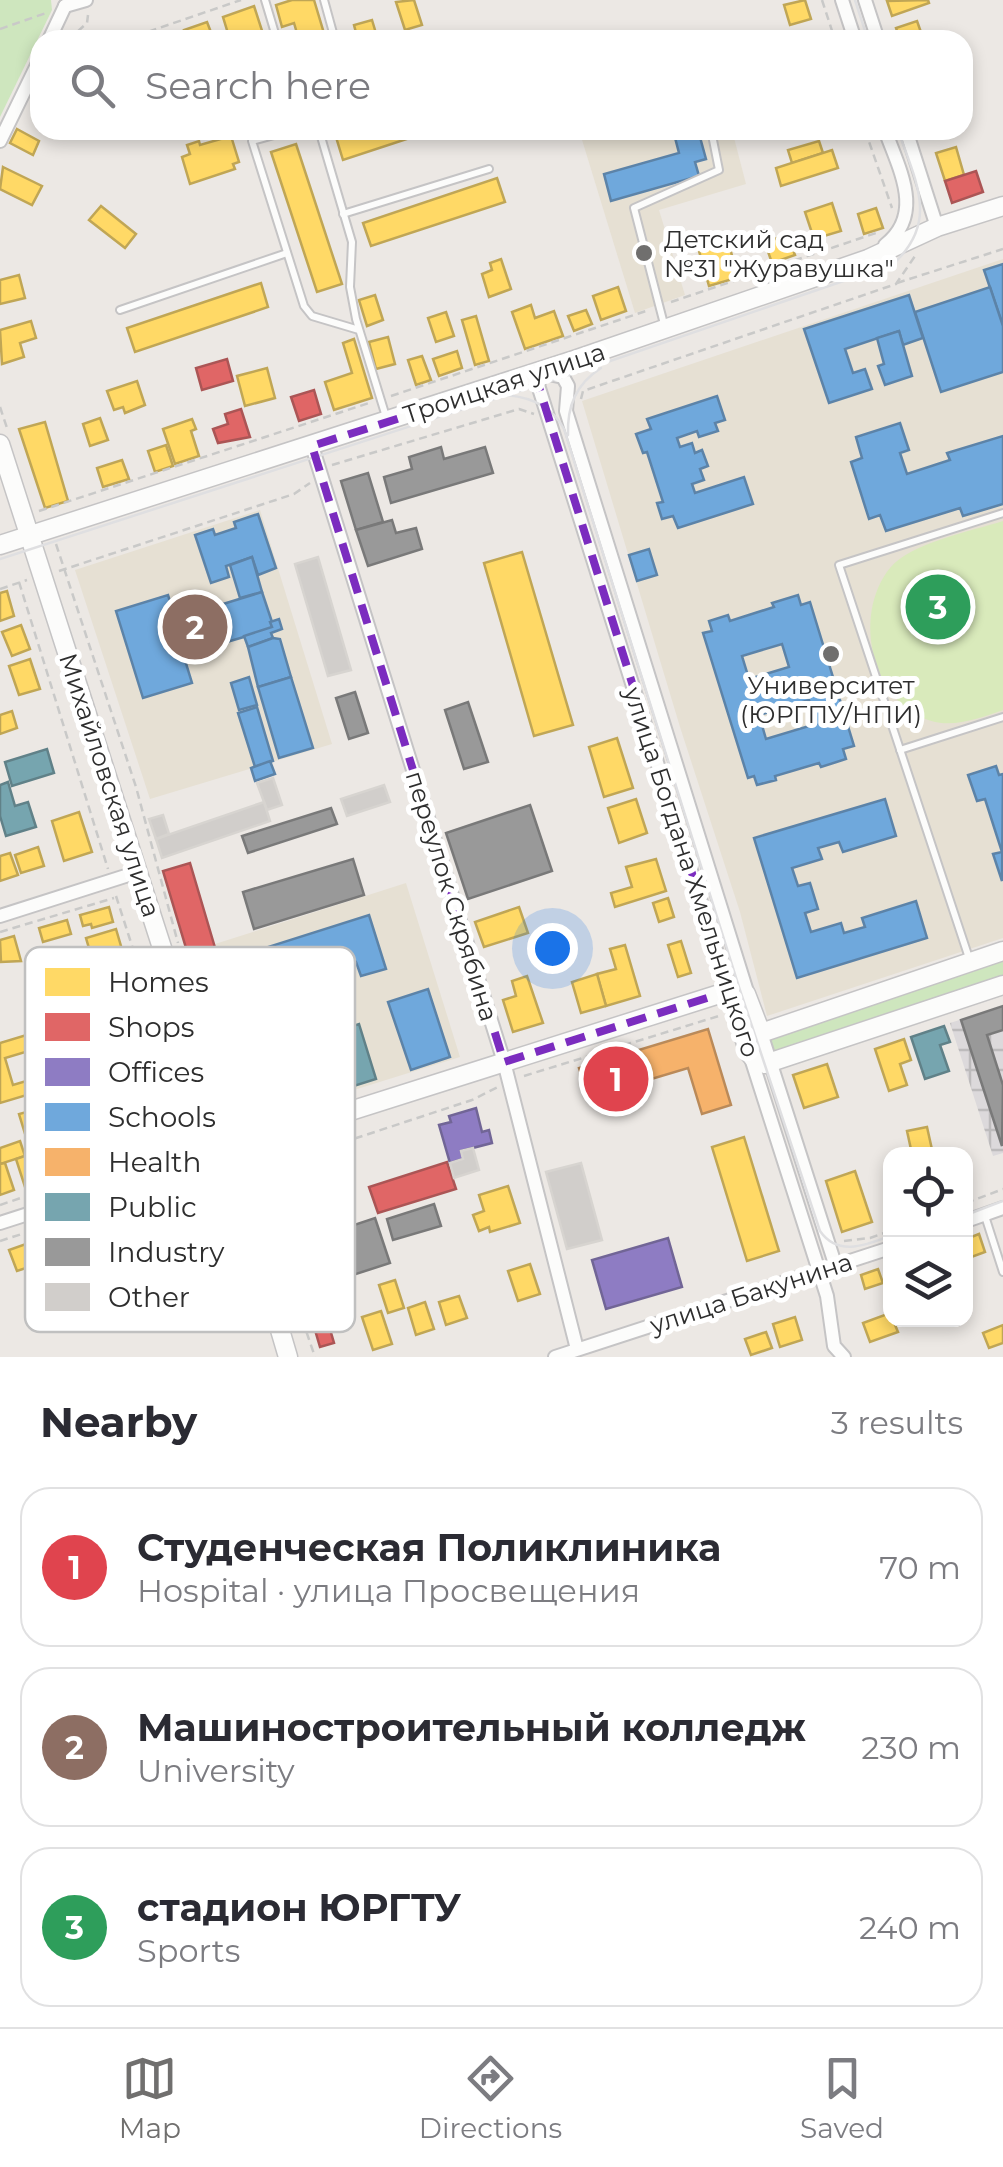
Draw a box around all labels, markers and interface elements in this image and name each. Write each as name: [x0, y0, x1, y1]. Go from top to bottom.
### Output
search box: [30, 30, 973, 140]
icon: search: [65, 58, 120, 113]
text: Search here: [145, 62, 371, 109]
place label: Детский сад №31 "Журавушка": [664, 224, 894, 283]
marker: Детский сад №31 "Журавушка": [633, 242, 655, 264]
street label: Троицкая улица: [399, 336, 609, 430]
pin: 3: [906, 570, 970, 644]
pin: 2: [162, 590, 228, 664]
marker: Университет (ЮРГПУ/НПИ): [820, 643, 842, 665]
street label: Михайловская улица: [53, 649, 167, 921]
place label: Университет (ЮРГПУ/НПИ): [740, 670, 922, 729]
street label: улица Богдана Хмельницкого: [618, 682, 766, 1061]
street label: переулок Скрябина: [400, 767, 504, 1025]
your location: [527, 923, 578, 974]
legend: [25, 947, 355, 1332]
text: Homes: [108, 965, 209, 999]
text: Shops: [108, 1010, 194, 1044]
pin: 1: [584, 1042, 648, 1116]
text: Offices: [108, 1055, 204, 1089]
text: Schools: [108, 1100, 216, 1134]
text: Health: [108, 1145, 201, 1179]
map controls: [883, 1147, 973, 1327]
button: locate: [883, 1147, 973, 1237]
text: Public: [108, 1190, 197, 1224]
text: Industry: [108, 1235, 225, 1269]
button: layers: [883, 1237, 973, 1327]
street label: улица Бакунина: [645, 1246, 856, 1340]
text: Other: [108, 1280, 190, 1314]
text: Nearby: [40, 1396, 197, 1448]
text: 3 results: [831, 1403, 963, 1442]
text: Студенческая Поликлиника: [137, 1524, 721, 1571]
text: 1: [68, 1548, 81, 1587]
text: 70 m: [879, 1548, 961, 1587]
text: Hospital · улица Просвещения: [137, 1571, 640, 1610]
text: Машиностроительный колледж: [137, 1704, 806, 1751]
text: 2: [65, 1728, 84, 1767]
text: 230 m: [861, 1728, 961, 1767]
text: University: [137, 1751, 295, 1790]
text: стадион ЮРГТУ: [137, 1884, 461, 1931]
text: 3: [65, 1908, 84, 1947]
text: 240 m: [859, 1908, 961, 1947]
text: Sports: [137, 1931, 240, 1970]
tab: Map: [119, 2051, 181, 2145]
tab: Directions: [419, 2051, 562, 2145]
tab: Saved: [800, 2051, 884, 2145]

